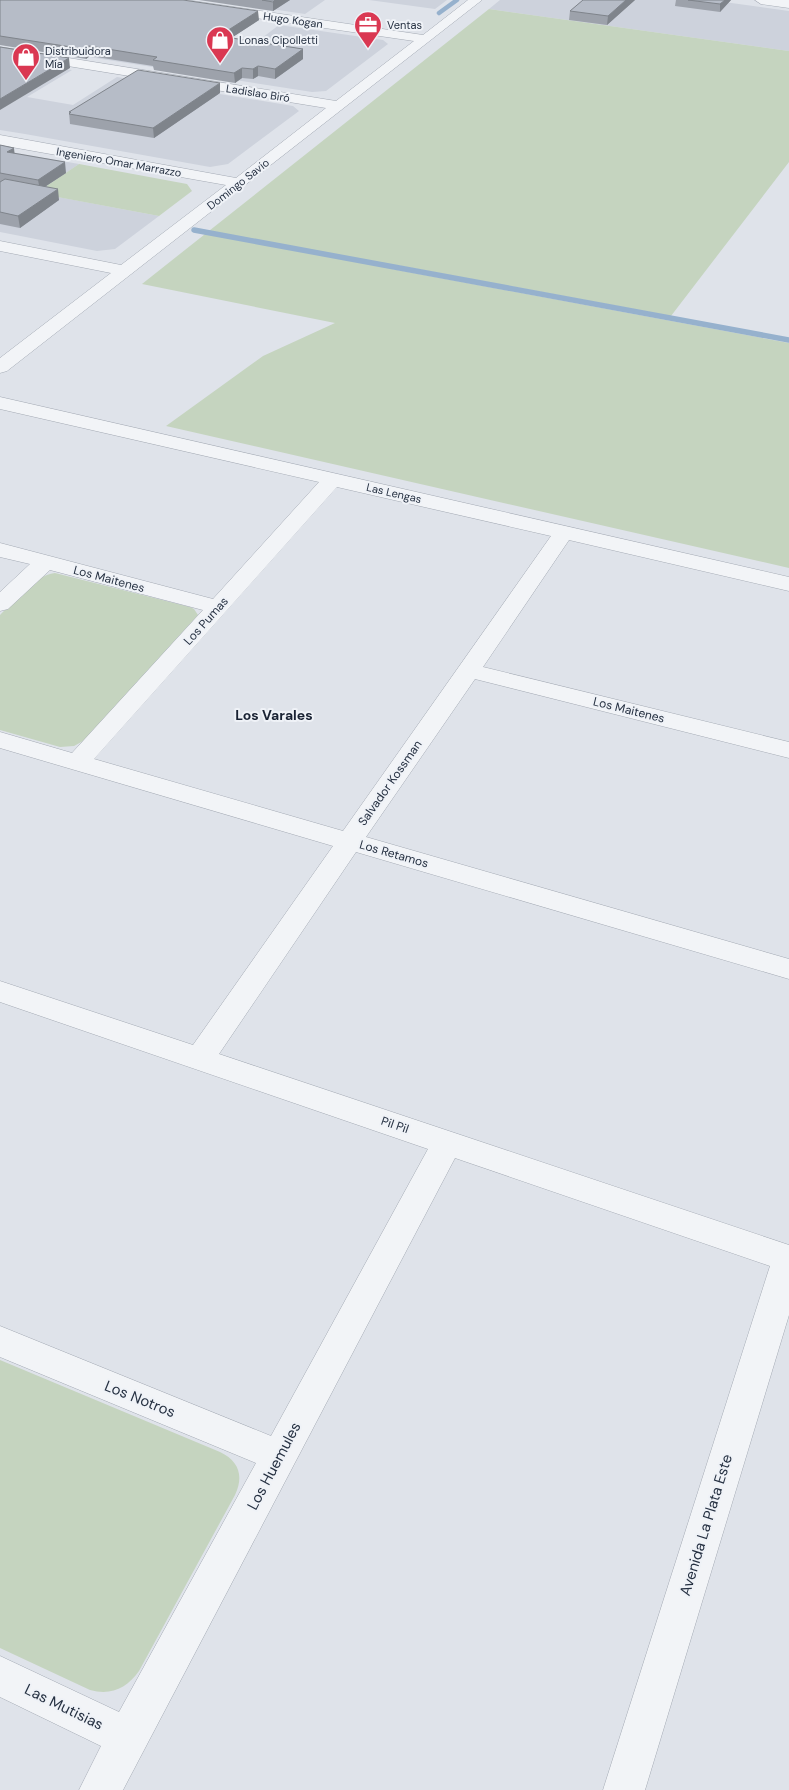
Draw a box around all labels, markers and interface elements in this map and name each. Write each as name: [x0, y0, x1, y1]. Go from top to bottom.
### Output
street label: Hugo Kogan: [262, 9, 324, 31]
office icon: Ventas: [353, 10, 383, 49]
place label: Ventas: [387, 18, 422, 32]
shop icon: Lonas Cipolletti: [205, 25, 235, 64]
place label: Lonas Cipolletti: [239, 33, 318, 47]
shop icon: Distribuidora Mía: [11, 42, 41, 81]
place label: Distribuidora Mía: [45, 44, 111, 71]
street label: Ladislao Biró: [225, 81, 291, 105]
street label: Ingeniero Omar Marrazzo: [55, 144, 183, 180]
street label: Domingo Savio: [204, 155, 272, 213]
street label: Las Lengas: [365, 480, 423, 506]
street label: Los Maitenes: [72, 562, 146, 596]
street label: Los Pumas: [180, 594, 232, 648]
street label: Los Maitenes: [592, 693, 666, 727]
district label: Los Varales: [235, 706, 313, 724]
street label: Salvador Kossman: [355, 737, 426, 829]
street label: Los Retamos: [358, 837, 430, 871]
street label: Pil Pil: [379, 1113, 411, 1137]
street label: Los Notros: [102, 1376, 178, 1422]
street label: Los Huemules: [242, 1419, 306, 1513]
street label: Avenida La Plata Este: [675, 1452, 737, 1598]
street label: Las Mutisias: [21, 1679, 107, 1735]

